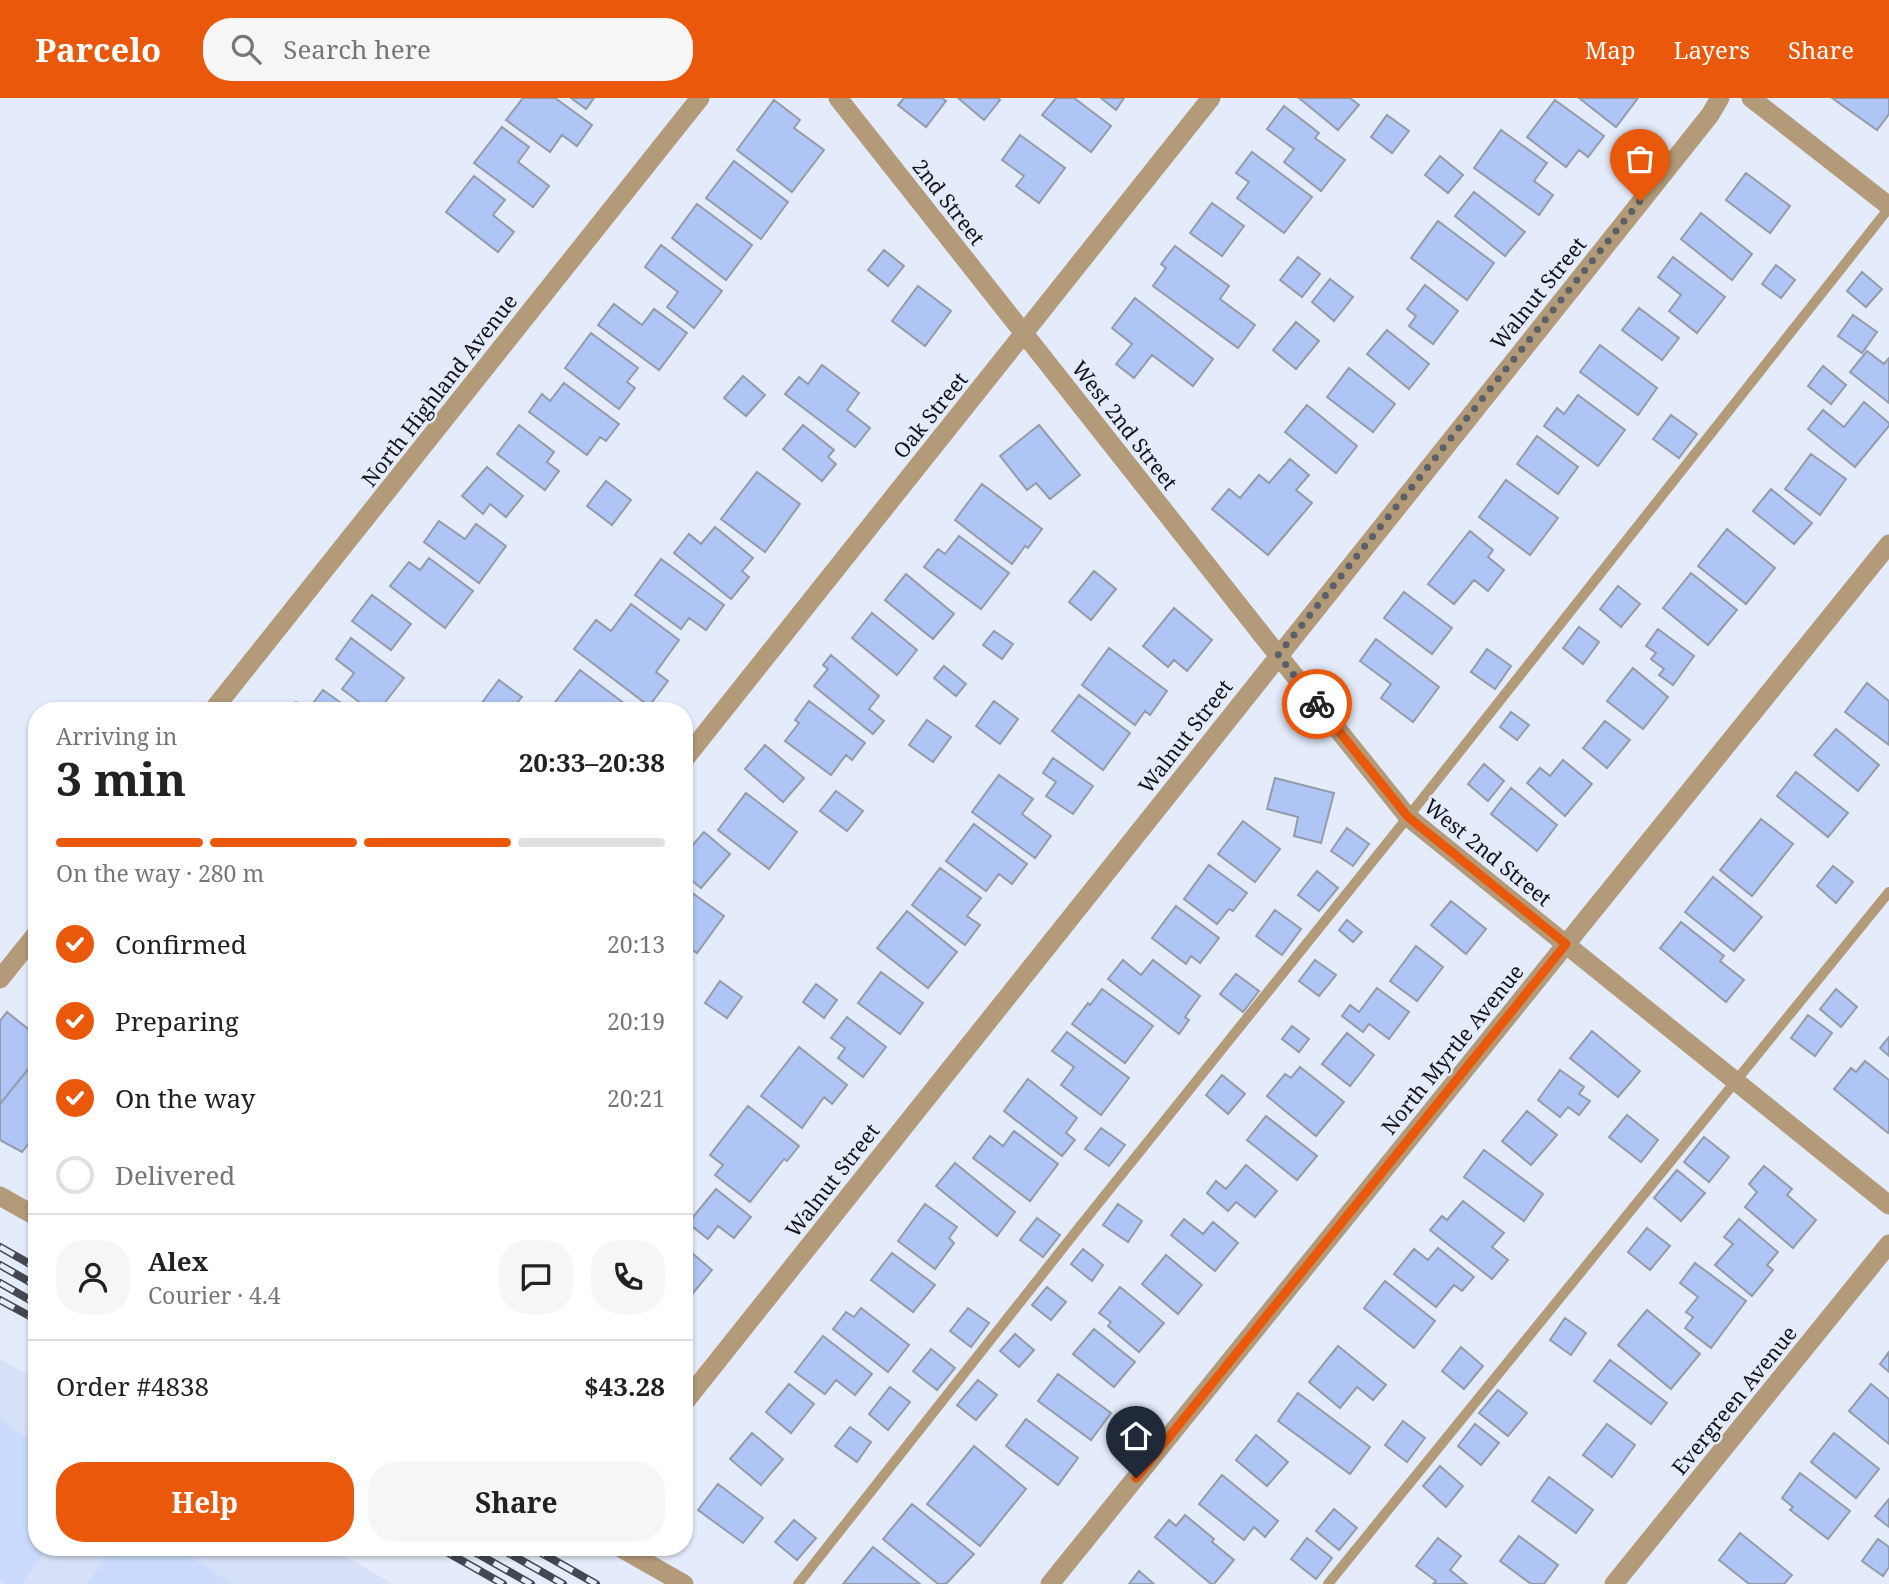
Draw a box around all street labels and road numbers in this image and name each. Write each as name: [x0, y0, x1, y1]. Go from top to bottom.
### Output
street label: 2nd Street: [907, 153, 991, 251]
street label: Walnut Street: [1484, 231, 1592, 355]
street label: North Highland Avenue: [355, 288, 523, 492]
street label: West 2nd Street: [1066, 355, 1184, 495]
street label: Oak Street: [886, 366, 974, 464]
street label: Walnut Street: [1132, 673, 1238, 799]
street label: West 2nd Street: [1418, 792, 1558, 912]
street label: North Myrtle Avenue: [1375, 958, 1529, 1140]
street label: Walnut Street: [779, 1117, 885, 1243]
street label: Evergreen Avenue: [1665, 1320, 1803, 1480]

